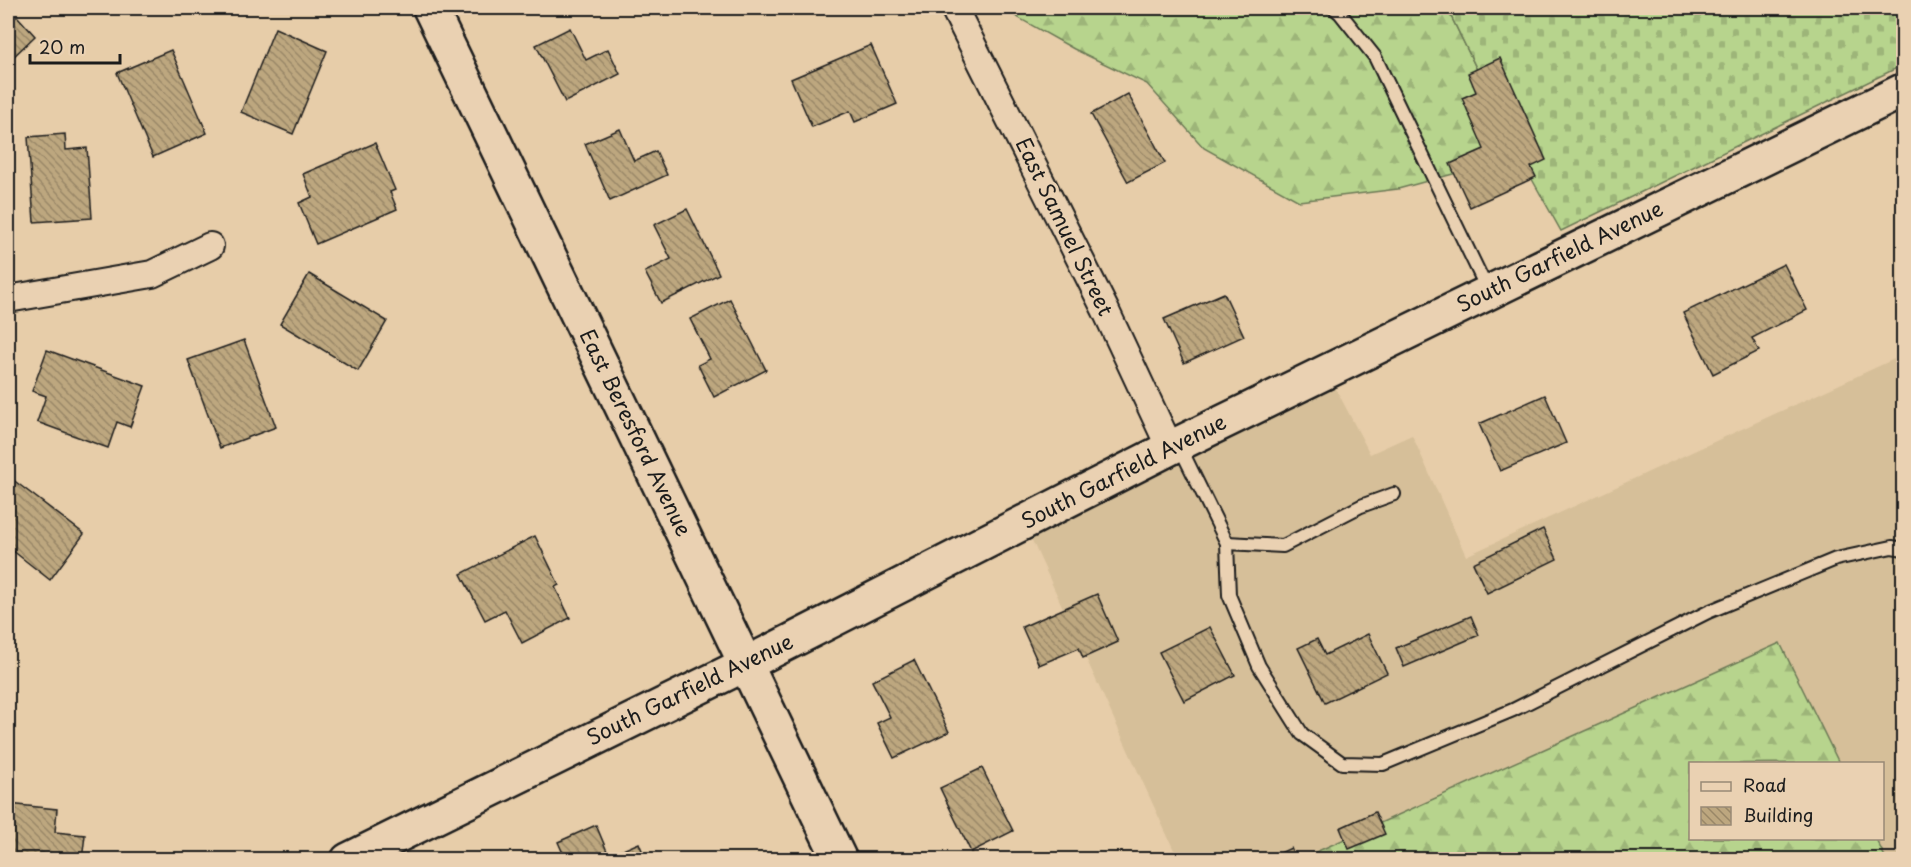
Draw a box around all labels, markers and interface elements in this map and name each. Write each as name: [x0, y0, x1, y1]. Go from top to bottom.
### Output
scale bar: [30, 27, 120, 65]
text: 20 m: [39, 33, 85, 60]
street label: East Samuel Street: [1009, 132, 1123, 321]
street label: South Garfield Avenue: [1450, 191, 1668, 319]
street label: East Beresford Avenue: [573, 323, 701, 541]
street label: South Garfield Avenue: [1015, 405, 1231, 536]
street label: South Garfield Avenue: [580, 624, 798, 752]
legend: [1689, 762, 1884, 840]
text: Road: [1743, 771, 1787, 798]
text: Building: [1743, 801, 1813, 828]

